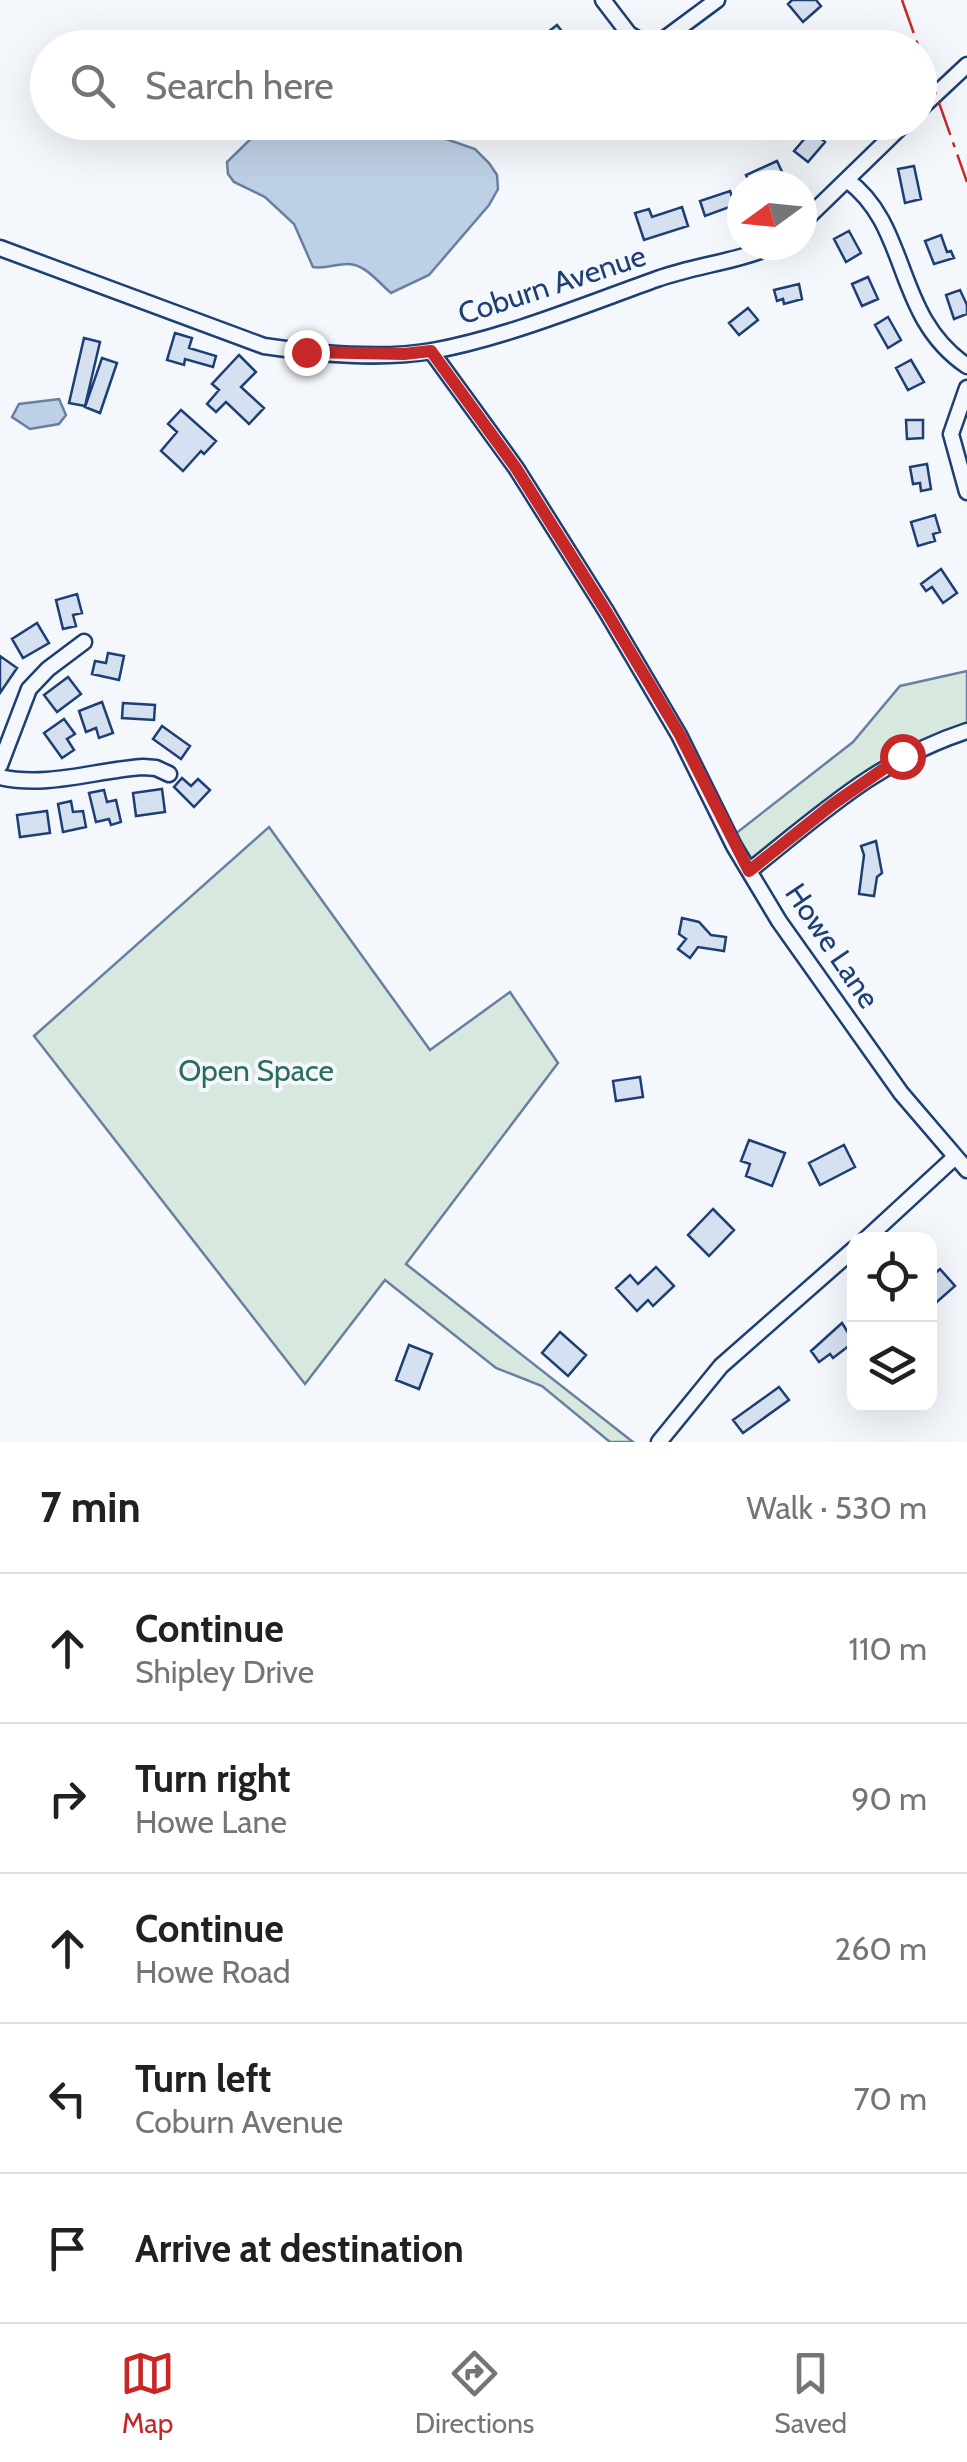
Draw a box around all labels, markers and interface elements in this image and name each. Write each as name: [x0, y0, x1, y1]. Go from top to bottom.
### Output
search box: [30, 30, 937, 140]
icon: search: [65, 58, 120, 113]
text: Search here: [145, 62, 334, 109]
north arrow: [727, 170, 817, 260]
street label: Coburn Avenue: [453, 237, 650, 332]
route end: [284, 330, 330, 376]
route start: [880, 734, 926, 780]
street label: Howe Lane: [777, 876, 888, 1015]
park label: Open Space: [178, 1052, 334, 1089]
map controls: [847, 1232, 937, 1412]
button: locate: [847, 1232, 937, 1322]
button: layers: [847, 1322, 937, 1412]
text: 7 min: [40, 1481, 141, 1533]
text: Walk · 530 m: [747, 1488, 927, 1527]
text: Continue: [135, 1605, 284, 1652]
icon: ahead: [40, 1621, 95, 1676]
text: 110 m: [849, 1629, 927, 1668]
text: Shipley Drive: [135, 1652, 314, 1691]
text: Turn right: [135, 1755, 291, 1802]
icon: right: [40, 1771, 95, 1826]
text: 90 m: [851, 1779, 927, 1818]
text: Howe Lane: [135, 1802, 287, 1841]
text: Continue: [135, 1905, 284, 1952]
icon: ahead: [40, 1921, 95, 1976]
text: 260 m: [834, 1929, 927, 1968]
text: Howe Road: [135, 1952, 291, 1991]
text: Turn left: [135, 2055, 271, 2102]
icon: left: [40, 2071, 95, 2126]
text: 70 m: [854, 2079, 927, 2118]
text: Coburn Avenue: [135, 2102, 343, 2141]
icon: arrive: [40, 2221, 95, 2276]
text: Arrive at destination: [135, 2225, 464, 2272]
tab: Map: [120, 2346, 175, 2440]
tab: Directions: [415, 2346, 534, 2440]
tab: Saved: [774, 2346, 847, 2440]

